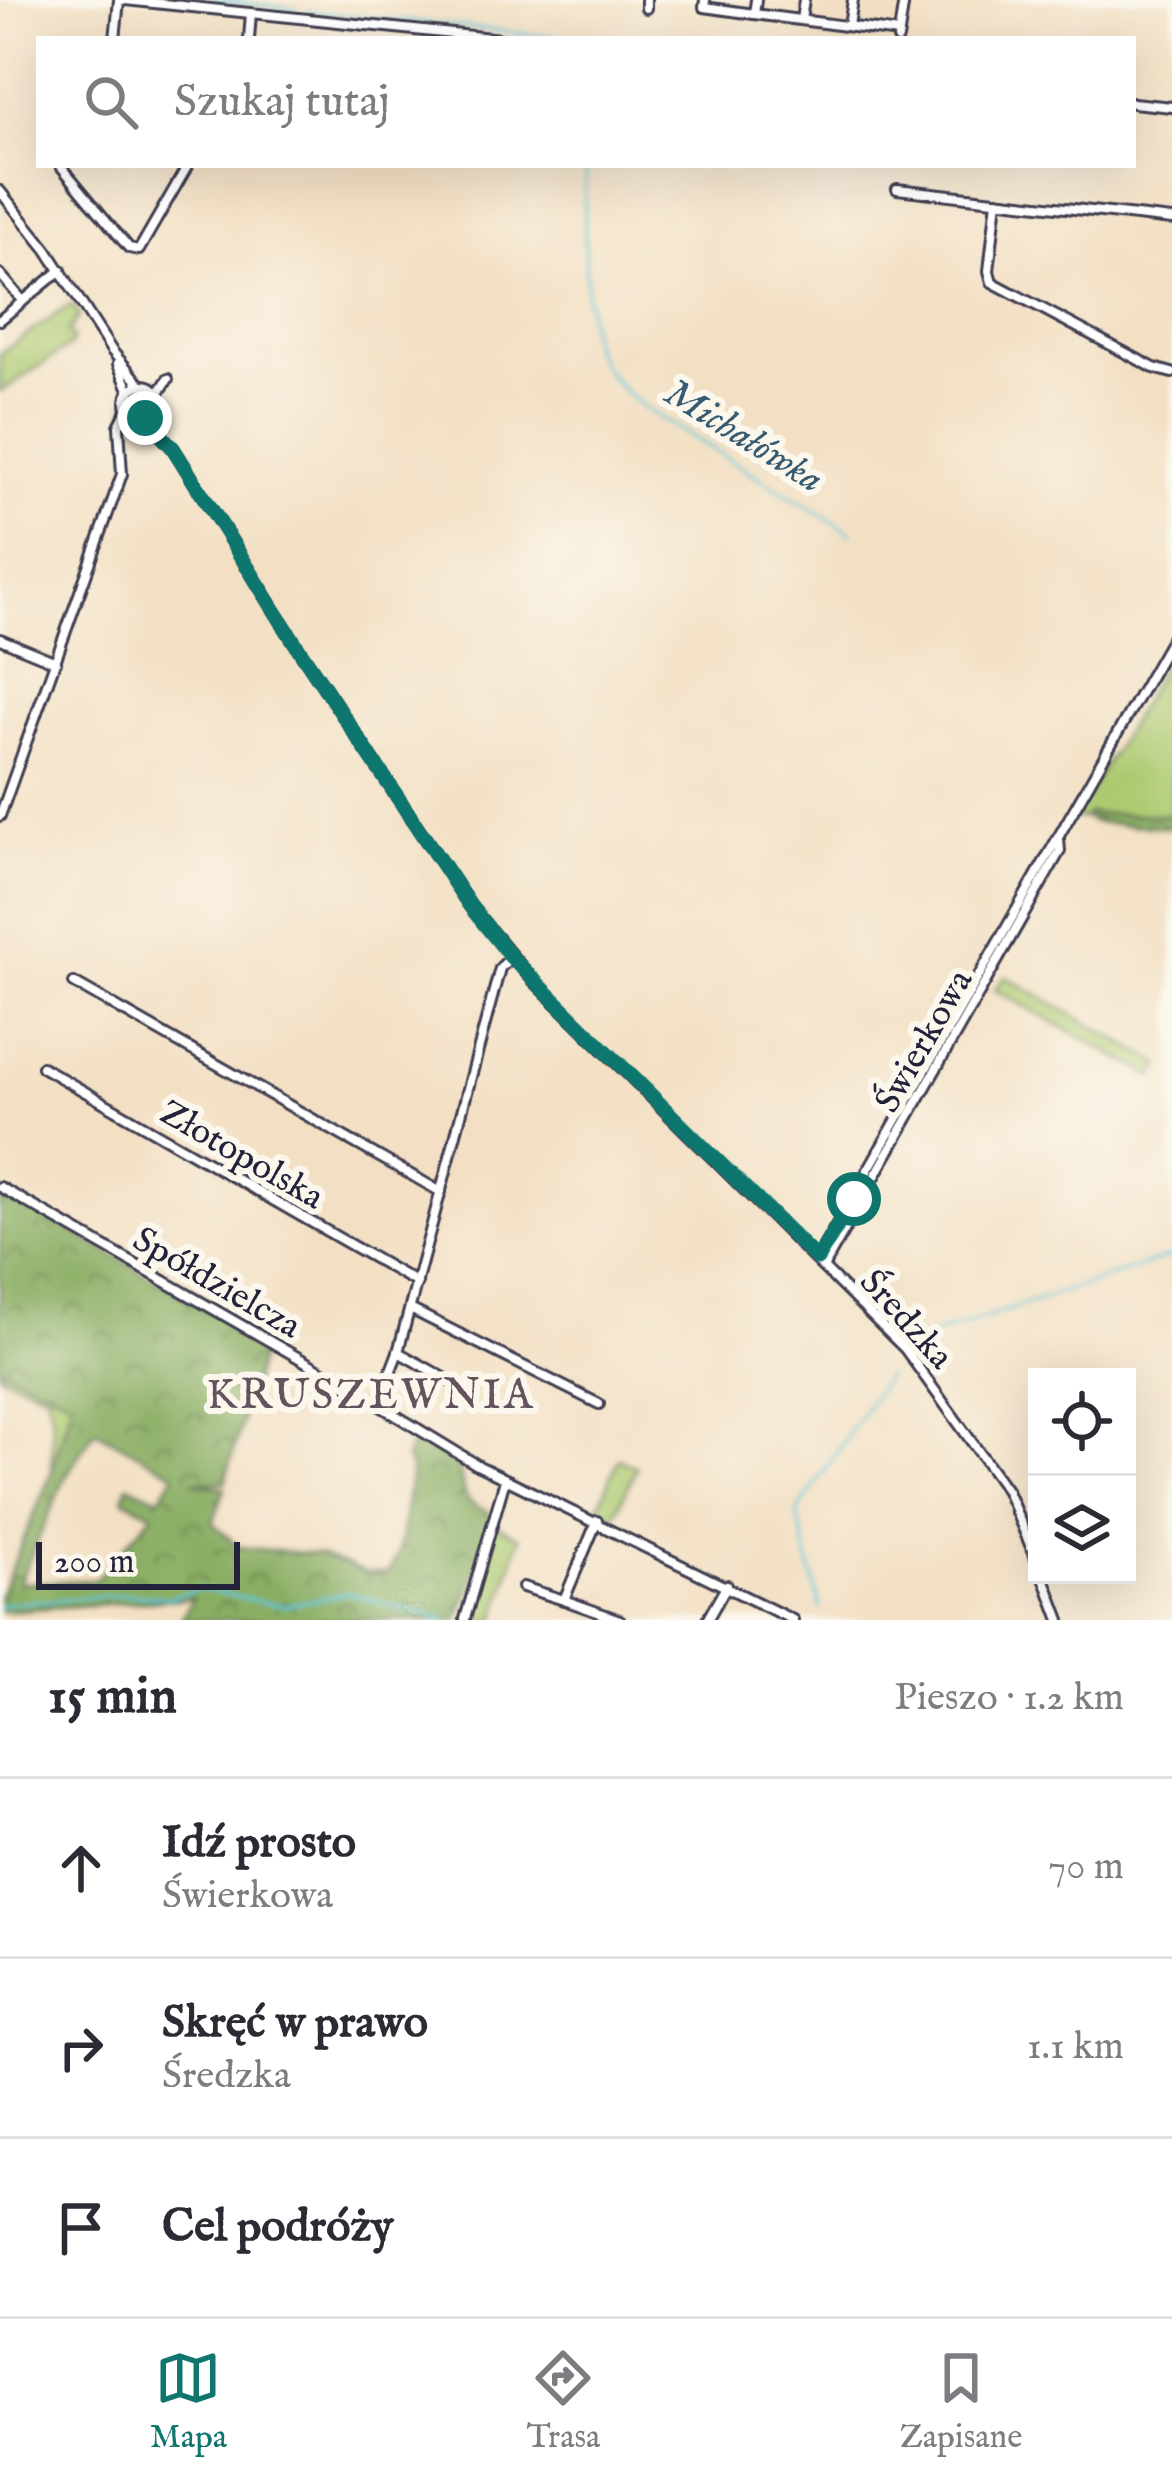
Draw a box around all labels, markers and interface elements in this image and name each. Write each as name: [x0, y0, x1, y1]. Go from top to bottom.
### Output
search box: [36, 36, 1136, 168]
icon: search: [78, 69, 144, 135]
text: Szukaj tutaj: [174, 74, 390, 131]
water label: Michałówka: [655, 369, 832, 505]
route end: [118, 391, 172, 445]
street label: Świerkowa: [865, 961, 984, 1121]
street label: Złotopolska: [151, 1090, 332, 1221]
route start: [827, 1172, 881, 1226]
street label: Spółdzielcza: [124, 1217, 309, 1350]
street label: Średzka: [849, 1260, 963, 1380]
map controls: [1028, 1368, 1136, 1584]
button: locate: [1028, 1368, 1136, 1476]
district label: KRUSZEWNIA: [207, 1370, 535, 1423]
button: layers: [1028, 1476, 1136, 1584]
scale bar: [36, 1536, 240, 1589]
text: 200 m: [54, 1542, 135, 1584]
text: 15 min: [48, 1666, 177, 1731]
text: Pieszo · 1.2 km: [894, 1674, 1124, 1723]
text: Idź prosto: [162, 1815, 356, 1872]
icon: ahead: [48, 1835, 114, 1901]
text: 70 m: [1048, 1843, 1124, 1892]
text: Świerkowa: [162, 1872, 333, 1921]
text: Skręć w prawo: [162, 1995, 428, 2052]
icon: right: [48, 2015, 114, 2081]
text: 1.1 km: [1027, 2023, 1124, 2072]
text: Średzka: [162, 2052, 291, 2101]
icon: arrive: [48, 2195, 114, 2261]
text: Cel podróży: [162, 2199, 393, 2256]
tab: Mapa: [150, 2345, 227, 2459]
tab: Trasa: [527, 2345, 600, 2459]
tab: Zapisane: [900, 2345, 1022, 2459]

